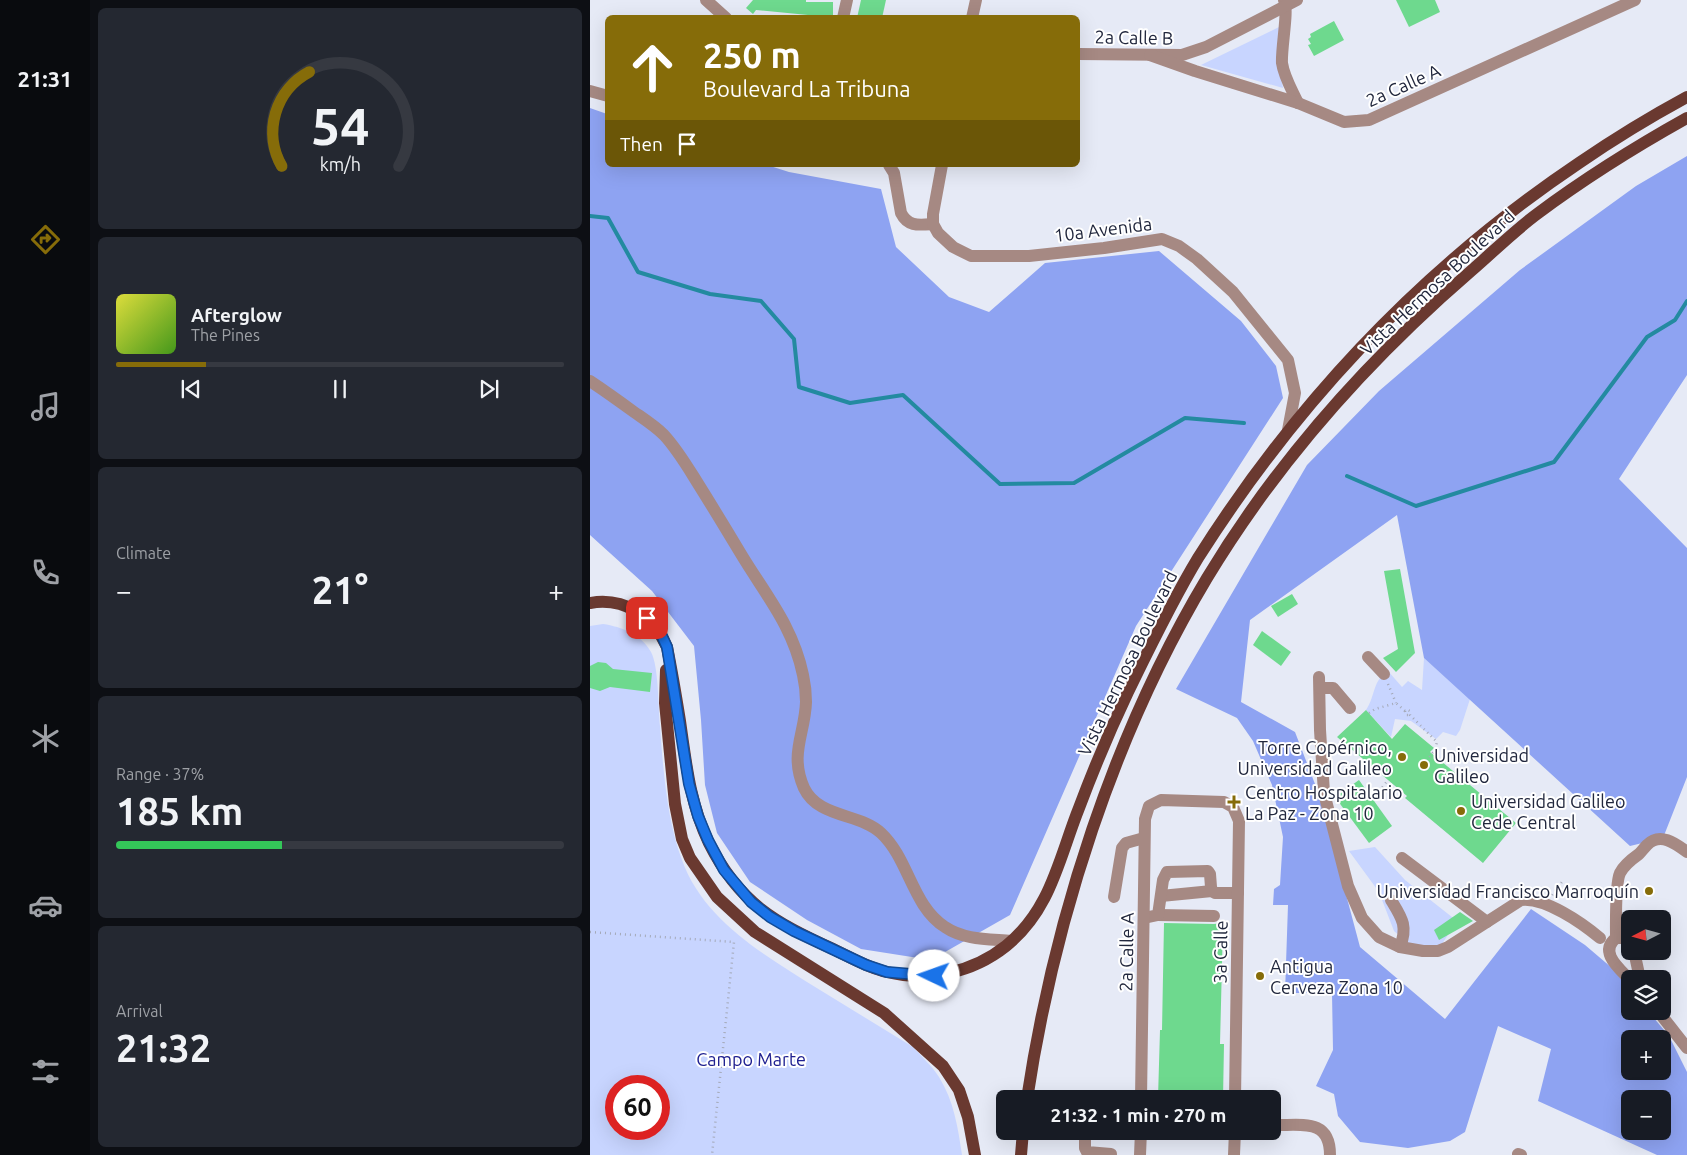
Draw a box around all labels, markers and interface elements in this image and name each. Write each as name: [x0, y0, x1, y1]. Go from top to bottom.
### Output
street label: 2a Calle B: [1094, 26, 1174, 48]
icon: ahead: [620, 35, 685, 100]
text: 250 m: [703, 35, 801, 75]
street label: 2a Calle A: [1363, 60, 1443, 110]
text: 21:31: [17, 66, 73, 91]
text: Boulevard La Tribuna: [703, 76, 911, 101]
text: 54: [311, 97, 369, 155]
icon: arrive: [673, 130, 701, 158]
text: Then: [620, 133, 663, 155]
text: km/h: [319, 154, 361, 174]
street label: Vista Hermosa Boulevard: [1356, 205, 1518, 359]
street label: 10a Avenida: [1053, 213, 1153, 245]
icon: directions: [28, 222, 63, 257]
text: Afterglow: [191, 304, 282, 326]
text: The Pines: [191, 326, 260, 344]
icon: previous: [177, 375, 205, 403]
icon: pause: [326, 375, 354, 403]
icon: next: [475, 375, 503, 403]
icon: music: [28, 389, 63, 424]
text: Climate: [116, 544, 171, 562]
icon: phone: [28, 555, 63, 590]
street label: Vista Hermosa Boulevard: [1073, 567, 1181, 759]
text: 21°: [312, 569, 368, 611]
text: −: [116, 575, 132, 606]
text: +: [548, 575, 564, 606]
pin: [626, 597, 668, 639]
icon: arrive: [633, 604, 661, 632]
icon: climate: [28, 721, 63, 756]
place label: Torre Copérnico, Universidad Galileo: [1238, 737, 1392, 778]
place label: Universidad Galileo: [1434, 745, 1529, 786]
marker: Torre Copérnico, Universidad Galileo: [1396, 751, 1408, 763]
marker: Universidad Galileo: [1418, 759, 1430, 771]
text: Range · 37%: [116, 765, 204, 783]
place label: Centro Hospitalario La Paz - Zona 10: [1245, 782, 1403, 823]
text: 185 km: [116, 790, 243, 832]
place label: Universidad Galileo Cede Central: [1471, 791, 1626, 832]
marker: Centro Hospitalario La Paz - Zona 10: [1227, 795, 1241, 809]
marker: Universidad Galileo Cede Central: [1455, 805, 1467, 817]
place label: Universidad Francisco Marroquín: [1376, 881, 1639, 901]
marker: Universidad Francisco Marroquín: [1643, 885, 1655, 897]
icon: car: [28, 888, 63, 923]
north arrow: [1621, 910, 1671, 960]
map controls: [1621, 910, 1671, 1140]
street label: 2a Calle A: [1115, 912, 1137, 992]
street label: 3a Calle: [1209, 920, 1231, 984]
position arrow: [907, 949, 959, 1001]
place label: Antigua Cerveza Zona 10: [1270, 956, 1403, 997]
marker: Antigua Cerveza Zona 10: [1254, 970, 1266, 982]
button: layers: [1621, 970, 1671, 1020]
text: Arrival: [116, 1002, 163, 1020]
text: 21:32: [116, 1027, 211, 1069]
button: +: [1621, 1030, 1671, 1080]
park label: Campo Marte: [696, 1049, 806, 1069]
icon: filters: [28, 1054, 63, 1089]
speed limit sign: 60: [605, 1075, 670, 1140]
button: −: [1621, 1090, 1671, 1140]
text: 21:32 · 1 min · 270 m: [1051, 1104, 1226, 1126]

